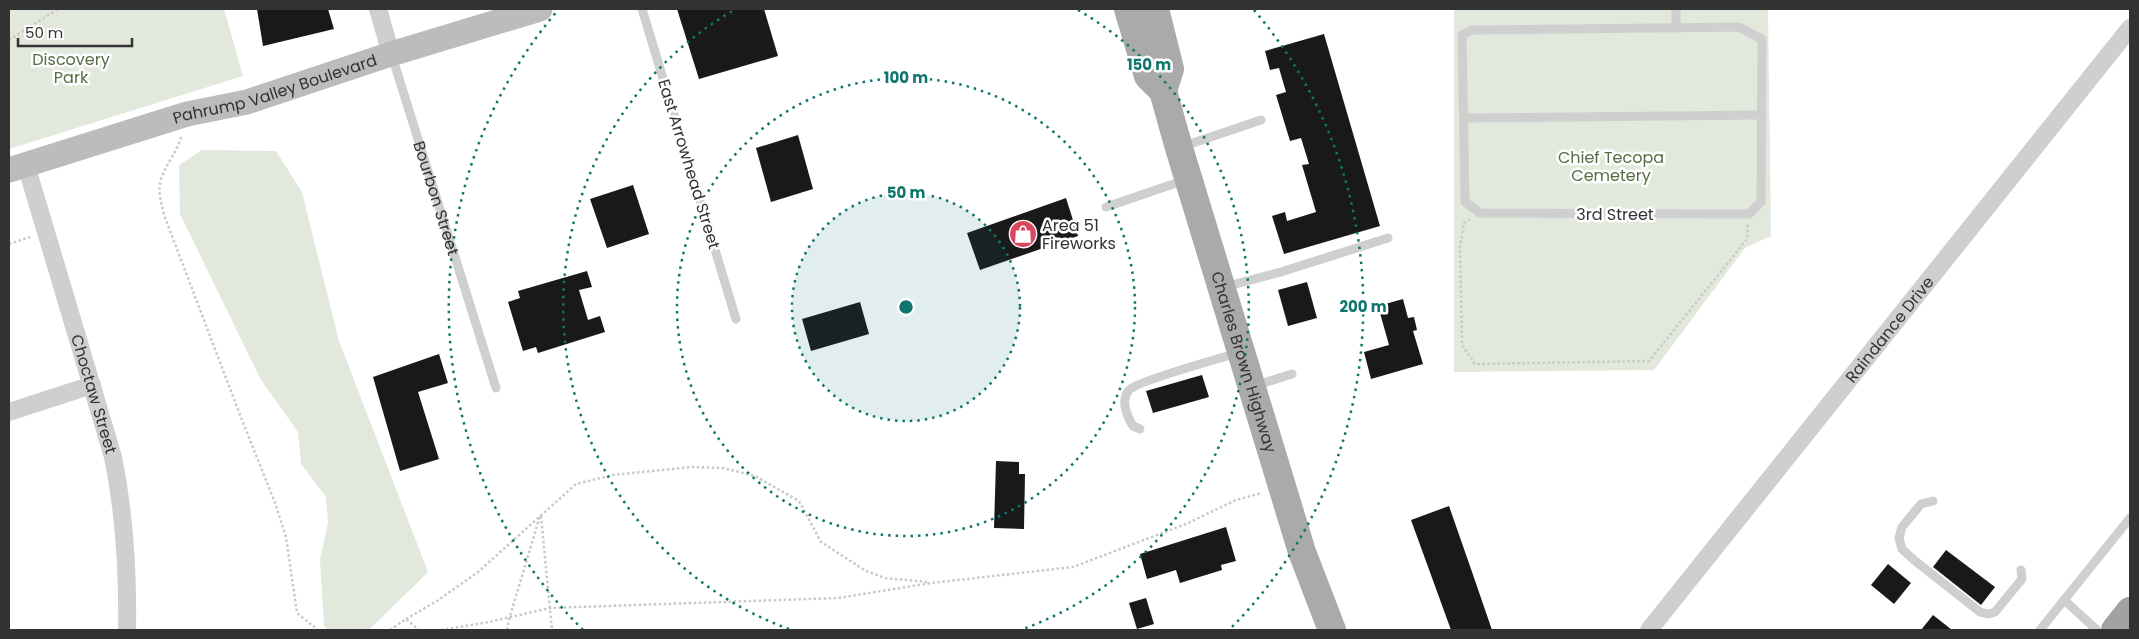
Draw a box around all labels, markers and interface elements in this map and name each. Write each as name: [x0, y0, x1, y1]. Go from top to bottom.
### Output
scale bar: [18, 15, 131, 47]
text: 50 m: [25, 22, 63, 43]
park label: Discovery Park: [32, 48, 110, 89]
street label: Pahrump Valley Boulevard: [170, 48, 380, 129]
text: 150 m: [1127, 54, 1171, 75]
text: 100 m: [884, 67, 928, 88]
street label: East Arrowhead Street: [652, 76, 726, 252]
street label: Bourbon Street: [408, 138, 465, 258]
park label: Chief Tecopa Cemetery: [1558, 146, 1664, 187]
text: 50 m: [887, 182, 925, 203]
street label: 3rd Street: [1576, 203, 1654, 226]
place label: Area 51 Fireworks: [1042, 214, 1116, 255]
shop icon: Area 51 Fireworks: [1008, 219, 1038, 249]
street label: Charles Brown Highway: [1206, 268, 1283, 456]
street label: Raindance Drive: [1840, 271, 1939, 387]
text: 200 m: [1339, 296, 1387, 317]
centre of rings: [897, 298, 915, 316]
street label: Choctaw Street: [66, 332, 123, 457]

